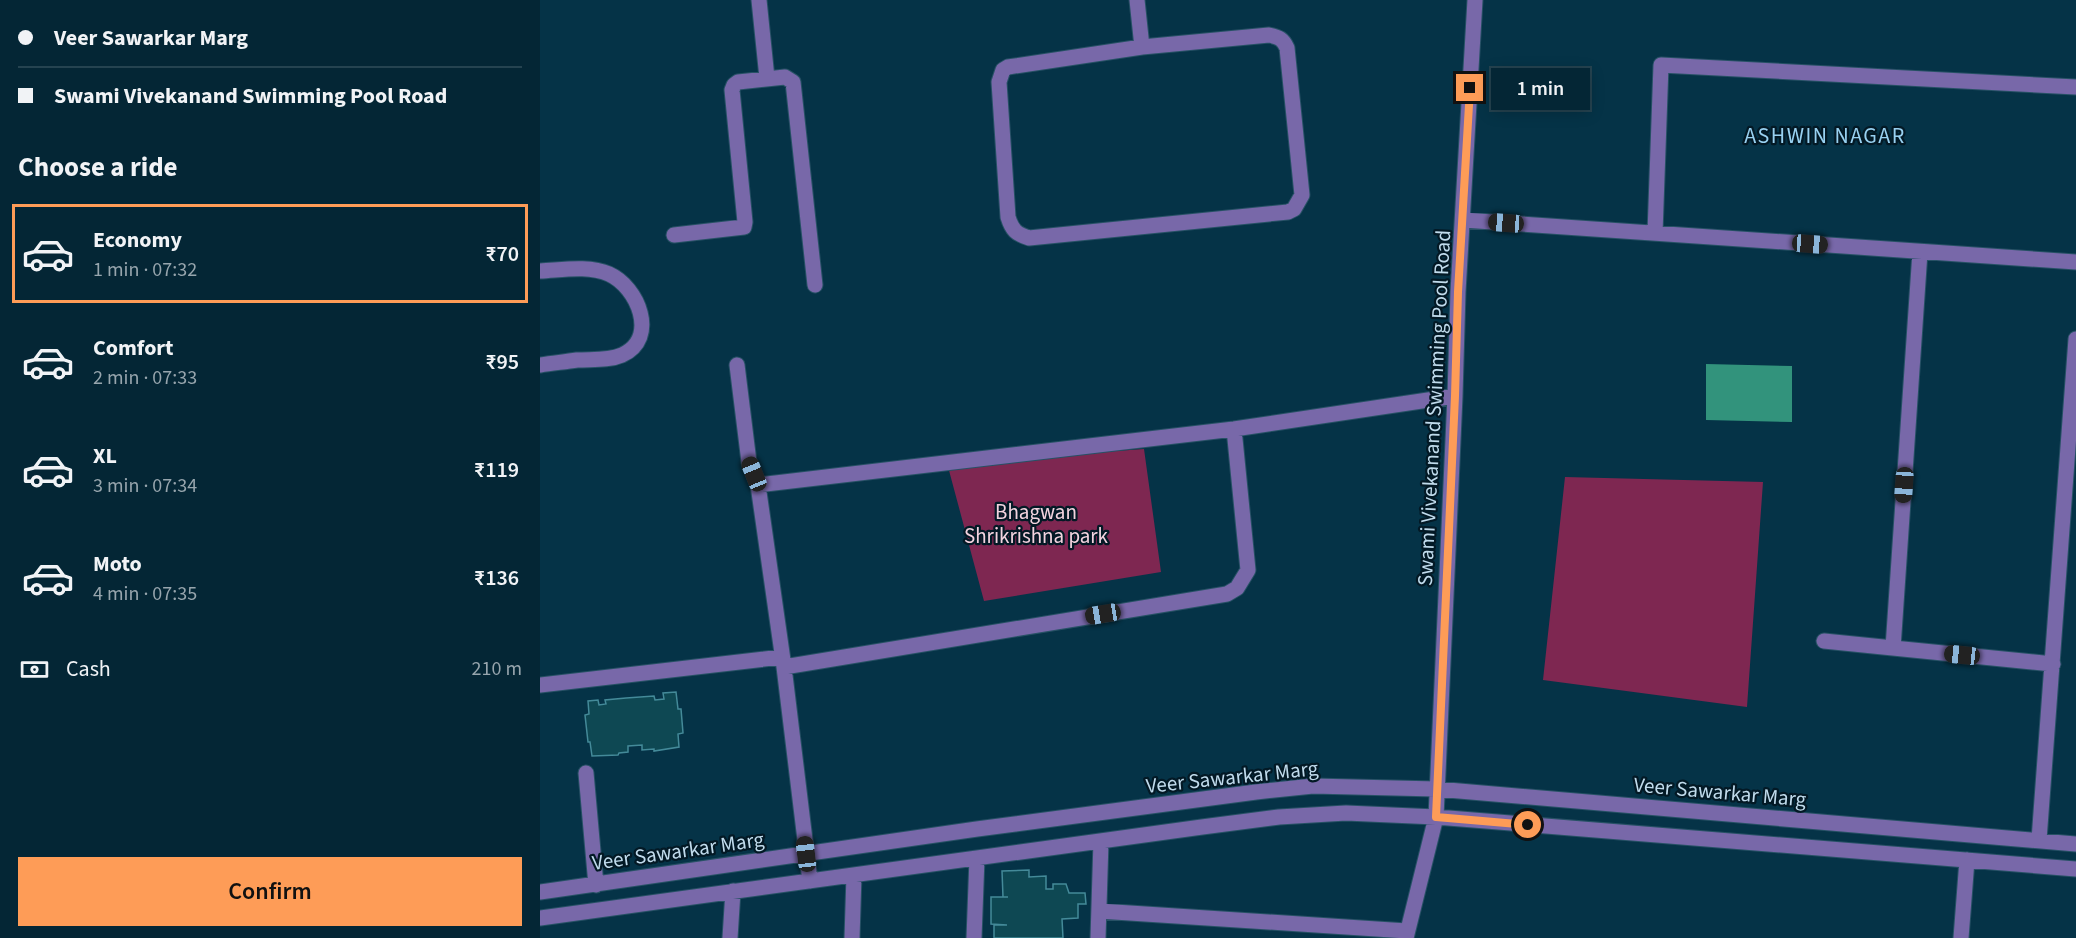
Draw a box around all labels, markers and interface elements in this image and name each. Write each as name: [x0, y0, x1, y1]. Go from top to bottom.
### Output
text: Veer Sawarkar Marg: [54, 22, 248, 54]
callout: 1 min: [1491, 67, 1590, 109]
route end: [1456, 74, 1483, 101]
text: 1 min: [1517, 75, 1564, 103]
text: Swami Vivekanand Swimming Pool Road: [54, 80, 447, 112]
district label: ASHWIN NAGAR: [1744, 120, 1906, 152]
text: Choose a ride: [18, 148, 178, 187]
car: [1487, 213, 1525, 233]
text: Economy: [93, 224, 182, 256]
icon: car: [21, 227, 75, 281]
street label: Swami Vivekanand Swimming Pool Road: [1410, 229, 1458, 587]
car: [1791, 234, 1829, 254]
text: ₹70: [485, 238, 519, 270]
text: 1 min · 07:32: [93, 256, 197, 284]
text: Comfort: [93, 332, 174, 364]
icon: car: [21, 335, 75, 389]
text: ₹95: [485, 346, 519, 378]
text: 2 min · 07:33: [93, 364, 197, 392]
text: XL: [93, 440, 117, 472]
icon: car: [21, 443, 75, 497]
text: ₹119: [474, 454, 519, 486]
car: [739, 454, 769, 494]
car: [1894, 466, 1914, 504]
text: 3 min · 07:34: [93, 472, 197, 500]
park label: Bhagwan Shrikrishna park: [964, 497, 1109, 551]
text: Moto: [93, 548, 142, 580]
icon: car: [21, 551, 75, 605]
text: ₹136: [474, 562, 519, 594]
text: 4 min · 07:35: [93, 580, 197, 608]
car: [1084, 602, 1122, 626]
car: [1943, 644, 1981, 666]
icon: cash: [18, 653, 51, 686]
text: Cash: [66, 653, 111, 685]
text: 210 m: [472, 655, 522, 683]
street label: Veer Sawarkar Marg: [1144, 753, 1320, 801]
street label: Veer Sawarkar Marg: [1632, 770, 1808, 815]
route start: [1514, 811, 1541, 838]
street label: Veer Sawarkar Marg: [590, 824, 766, 878]
car: [795, 835, 817, 873]
button: Confirm: [18, 857, 522, 926]

